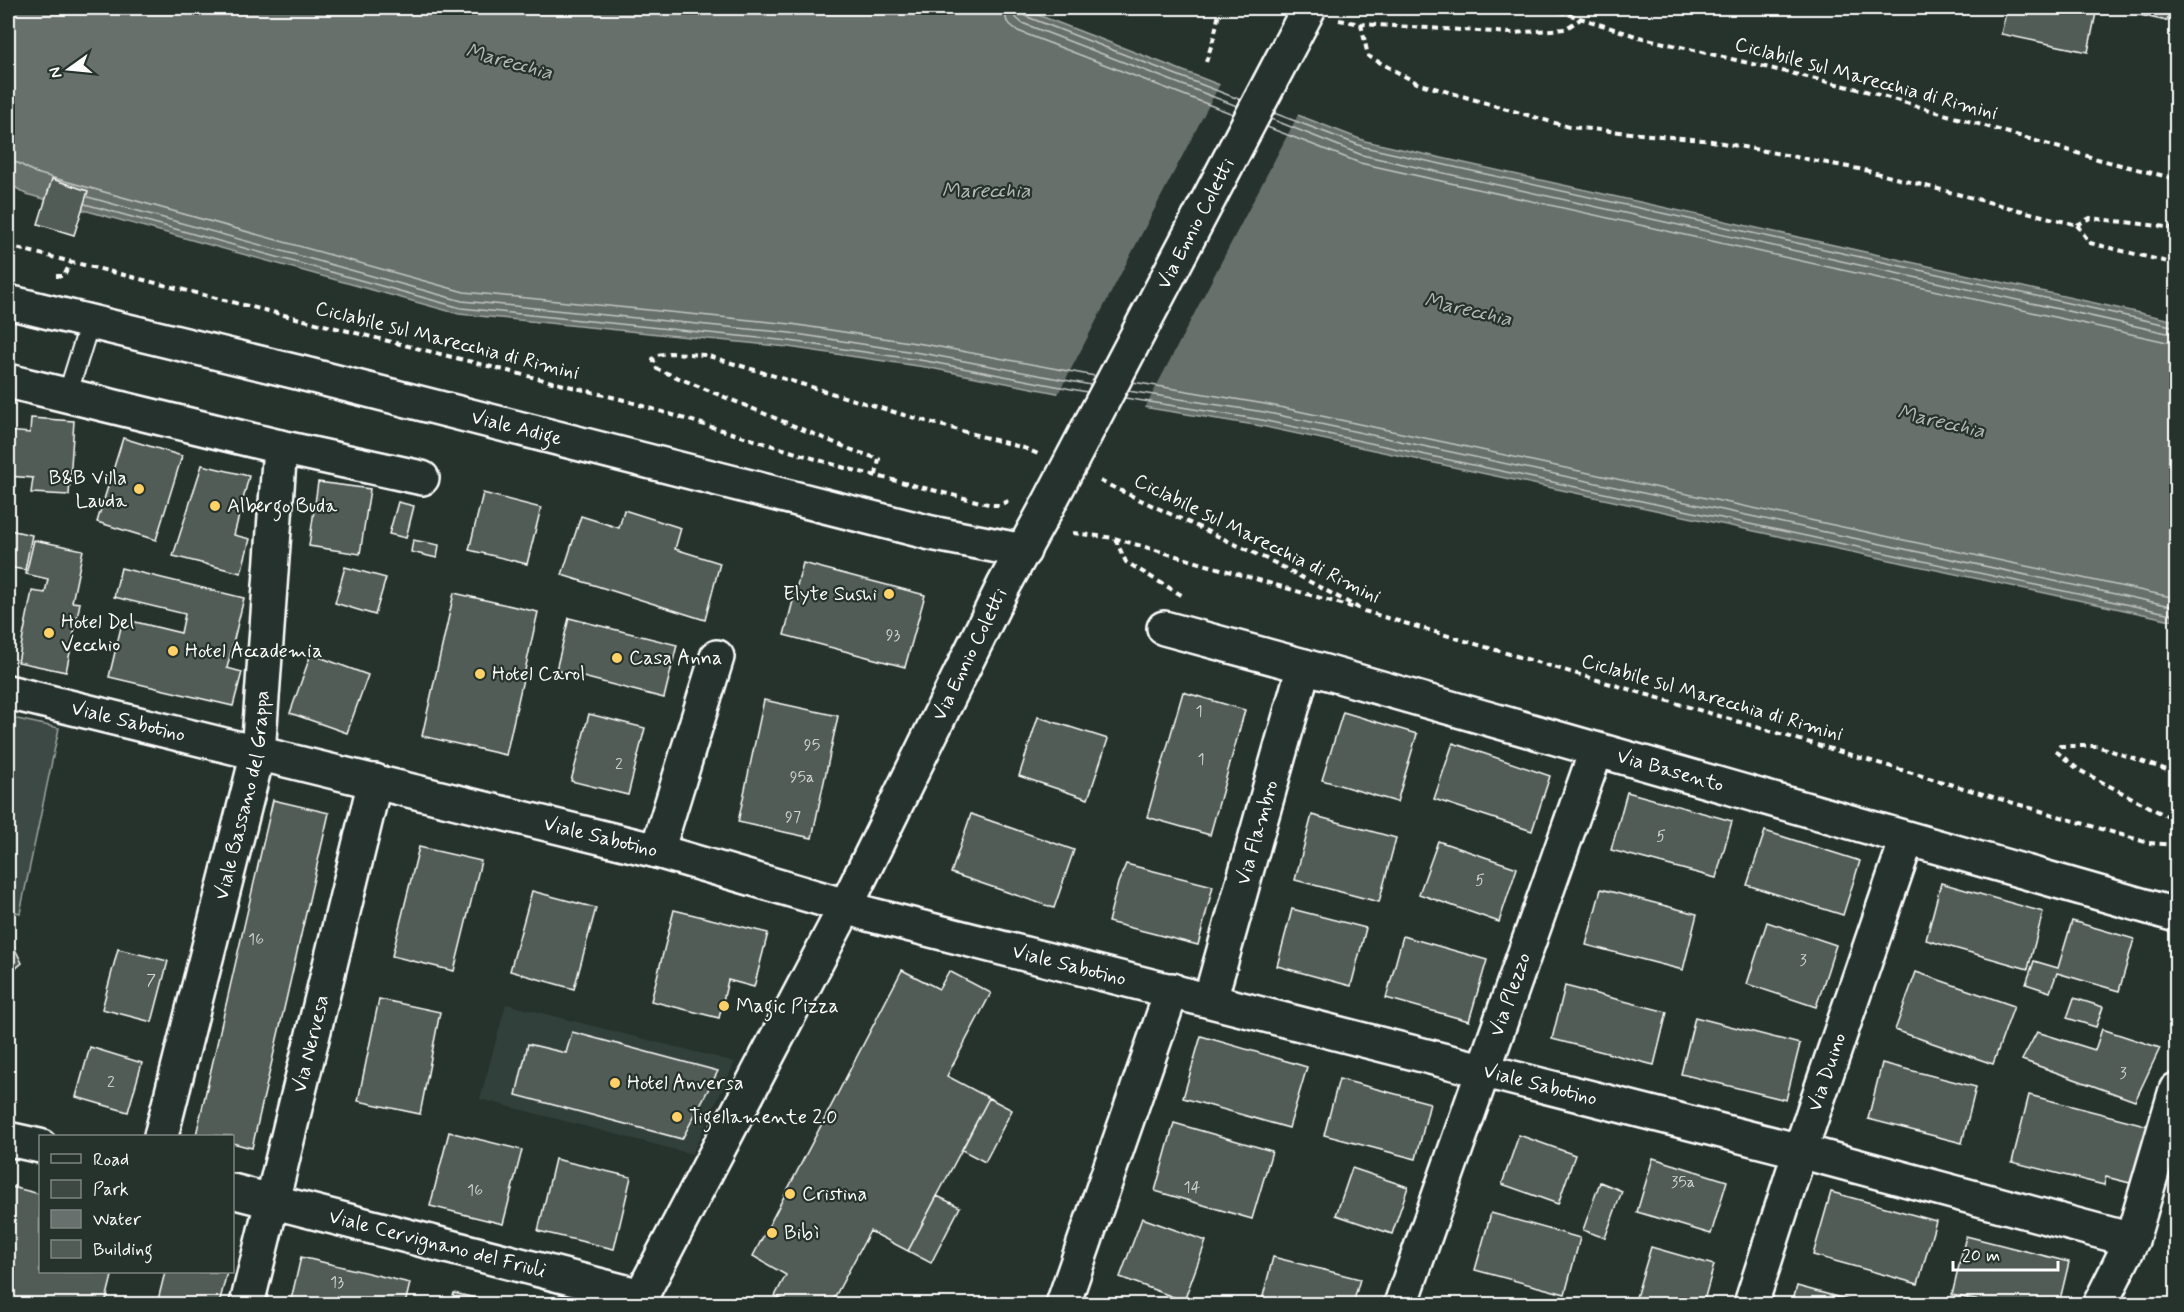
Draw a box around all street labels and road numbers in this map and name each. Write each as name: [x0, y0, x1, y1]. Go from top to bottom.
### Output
street label: Ciclabile sul Marecchia di Rimini: [1732, 31, 2000, 127]
street label: Via Ennio Coletti: [1150, 153, 1241, 294]
street label: Ciclabile sul Marecchia di Rimini: [312, 295, 582, 387]
street label: Viale Adige: [468, 403, 565, 452]
street label: Ciclabile sul Marecchia di Rimini: [1129, 467, 1385, 611]
street label: Via Ennio Coletti: [926, 584, 1014, 725]
street label: Ciclabile sul Marecchia di Rimini: [1578, 648, 1846, 748]
street label: Viale Bassano del Grappa: [208, 689, 276, 903]
street label: Viale Sabotino: [69, 695, 188, 748]
street label: Via Basento: [1614, 742, 1727, 799]
street label: Via Flambro: [1230, 777, 1285, 888]
street label: Viale Sabotino: [541, 810, 660, 864]
street label: Viale Sabotino: [1009, 938, 1129, 993]
street label: Via Plezzo: [1483, 949, 1537, 1040]
street label: Via Nervesa: [286, 992, 336, 1095]
street label: Via Duino: [1801, 1029, 1853, 1115]
street label: Viale Sabotino: [1480, 1057, 1600, 1112]
street label: Viale Cervignano del Friuli: [326, 1203, 549, 1285]

